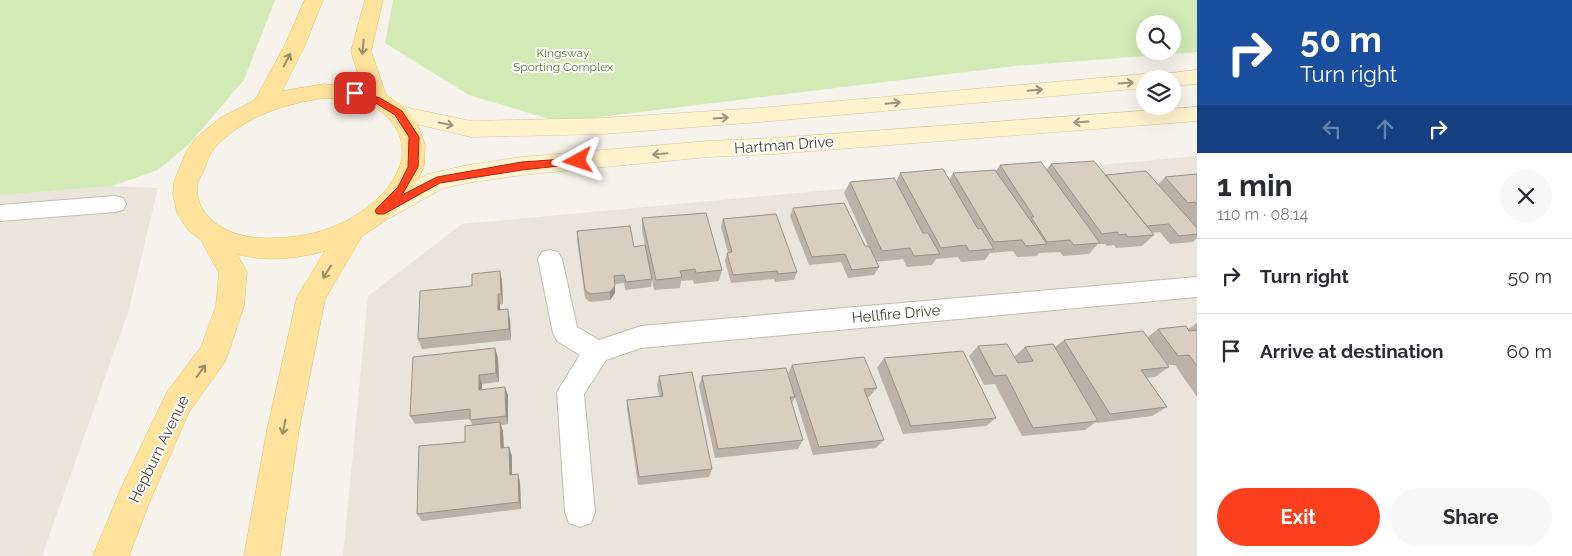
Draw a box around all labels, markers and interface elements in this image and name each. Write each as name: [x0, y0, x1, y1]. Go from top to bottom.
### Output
map controls: [1136, 15, 1181, 115]
button: search: [1136, 15, 1181, 60]
text: 50 m: [1300, 19, 1382, 60]
icon: right: [1217, 20, 1282, 85]
one-way arrow: [359, 39, 368, 55]
park label: Kingsway Sporting Complex: [513, 46, 613, 74]
one-way arrow: [282, 53, 292, 68]
text: Turn right: [1300, 61, 1397, 87]
button: layers: [1136, 70, 1181, 115]
pin: [334, 72, 376, 114]
one-way arrow: [1118, 78, 1134, 87]
icon: arrive: [341, 79, 369, 107]
one-way arrow: [1026, 85, 1042, 95]
one-way arrow: [885, 98, 901, 108]
one-way arrow: [713, 113, 729, 123]
icon: left: [1318, 115, 1346, 143]
icon: ahead: [1371, 115, 1399, 143]
icon: right: [1424, 115, 1452, 143]
one-way arrow: [1073, 118, 1089, 127]
one-way arrow: [438, 120, 454, 129]
street label: Hartman Drive: [734, 133, 835, 157]
position arrow: [551, 134, 603, 186]
one-way arrow: [652, 149, 668, 159]
text: 1 min: [1217, 168, 1293, 203]
button: close: [1500, 170, 1552, 222]
text: 110 m · 08:14: [1217, 205, 1308, 224]
icon: right: [1217, 262, 1245, 290]
one-way arrow: [321, 264, 331, 278]
text: Turn right: [1260, 265, 1349, 287]
text: 50 m: [1508, 265, 1552, 287]
street label: Hellfire Drive: [851, 301, 941, 327]
icon: arrive: [1217, 337, 1245, 365]
text: Arrive at destination: [1260, 340, 1444, 362]
text: 60 m: [1507, 340, 1552, 362]
one-way arrow: [196, 364, 206, 378]
street label: Hepburn Avenue: [125, 392, 193, 506]
one-way arrow: [279, 418, 289, 434]
button: Exit: [1217, 488, 1380, 546]
button: Share: [1390, 488, 1552, 546]

